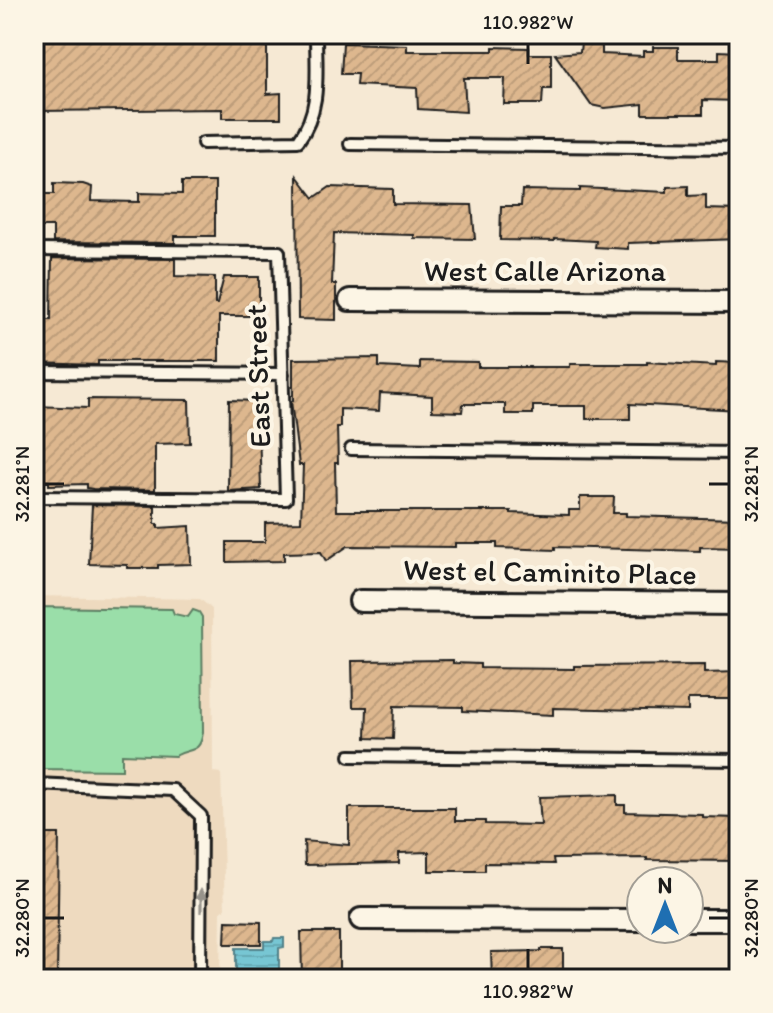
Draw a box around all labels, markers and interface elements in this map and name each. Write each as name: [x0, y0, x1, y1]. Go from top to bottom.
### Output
text: 110.982°W: [483, 10, 573, 34]
street label: West Calle Arizona: [424, 252, 667, 289]
street label: East Street: [237, 304, 278, 448]
text: 32.281°N: [10, 446, 34, 522]
text: 32.281°N: [739, 446, 763, 522]
street label: West el Caminito Place: [403, 550, 697, 593]
north arrow: [625, 865, 705, 945]
text: N: [658, 872, 672, 899]
text: 32.280°N: [10, 878, 34, 958]
text: 32.280°N: [739, 878, 763, 958]
one-way arrow: [195, 888, 207, 913]
text: 110.982°W: [483, 979, 573, 1003]

